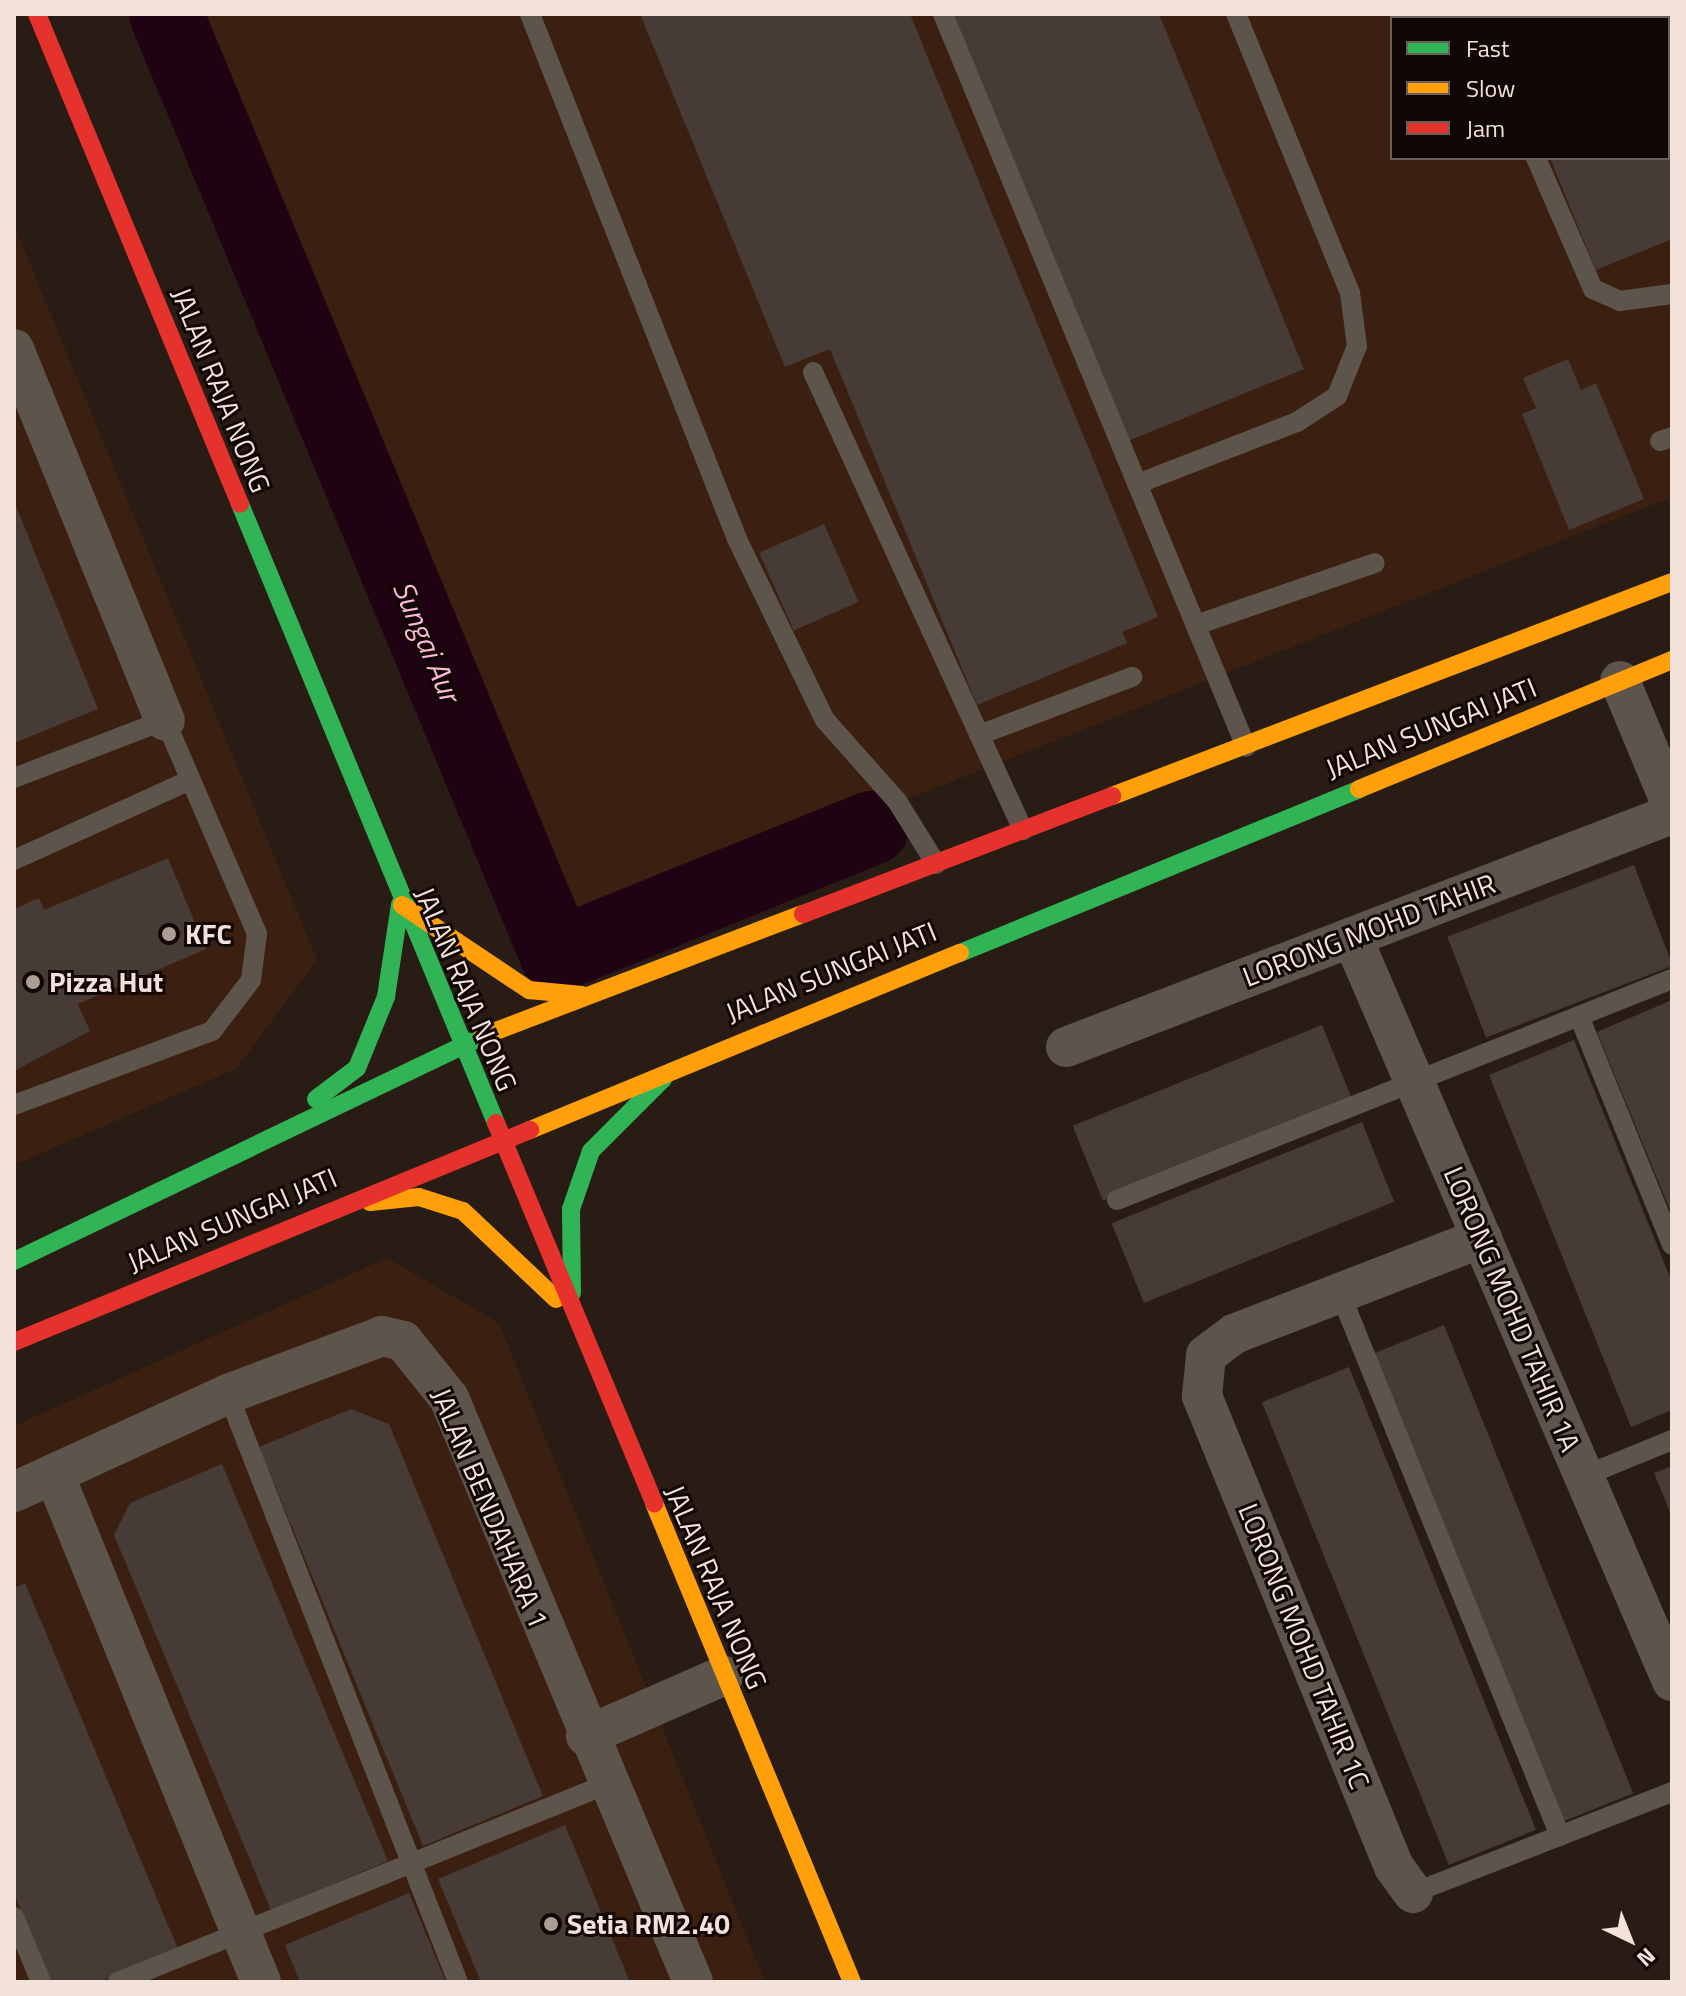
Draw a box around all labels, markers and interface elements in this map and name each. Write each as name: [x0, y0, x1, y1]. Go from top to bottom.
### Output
legend: [1390, 16, 1670, 160]
text: Fast: [1466, 30, 1509, 66]
text: Slow: [1466, 70, 1515, 106]
text: Jam: [1466, 110, 1505, 146]
street label: JALAN RAJA NONG: [165, 283, 277, 497]
water label: Sungai Aur: [386, 575, 468, 707]
street label: JALAN SUNGAI JATI: [1321, 670, 1541, 786]
street label: LORONG MOHD TAHIR: [1238, 866, 1500, 994]
street label: JALAN RAJA NONG: [408, 882, 524, 1096]
street label: JALAN SUNGAI JATI: [721, 914, 941, 1030]
place label: KFC: [185, 917, 232, 951]
marker: KFC: [160, 925, 178, 943]
place label: Pizza Hut: [49, 965, 163, 999]
marker: Pizza Hut: [24, 973, 42, 991]
street label: JALAN SUNGAI JATI: [122, 1161, 342, 1279]
street label: LORONG MOHD TAHIR 1A: [1437, 1162, 1587, 1456]
street label: JALAN BENDAHARA 1: [424, 1383, 556, 1633]
street label: JALAN RAJA NONG: [658, 1480, 774, 1694]
street label: LORONG MOHD TAHIR 1C: [1231, 1498, 1377, 1794]
north arrow: [1590, 1900, 1670, 1980]
place label: Setia RM2.40: [567, 1907, 730, 1941]
marker: Setia RM2.40: [542, 1915, 560, 1933]
text: N: [1629, 1940, 1664, 1975]

